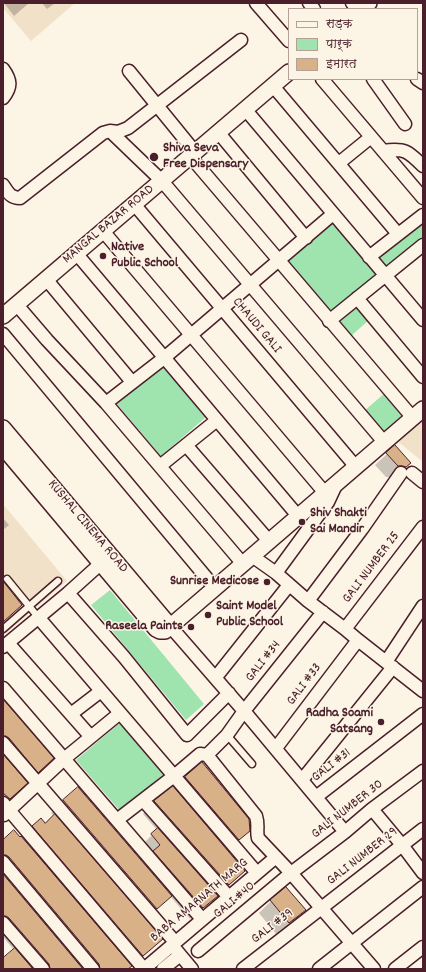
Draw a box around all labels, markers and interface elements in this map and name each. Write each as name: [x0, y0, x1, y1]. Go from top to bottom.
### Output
legend: [288, 8, 418, 80]
text: सड़क: [326, 16, 353, 33]
text: पार्क: [326, 36, 352, 53]
text: इमारत: [326, 56, 356, 73]
place label: Shiva Seva Free Dispensary: [163, 141, 248, 174]
marker: Shiva Seva Free Dispensary: [148, 151, 160, 163]
street label: MANGAL BAZAR ROAD: [60, 182, 158, 268]
place label: Native Public School: [111, 240, 178, 272]
marker: Native Public School: [98, 251, 108, 261]
street label: CHAUDI GALI: [228, 295, 284, 357]
street label: KUSHAL CINEMA ROAD: [43, 477, 131, 577]
place label: Shiv Shakti Sai Mandir: [310, 506, 367, 538]
marker: Shiv Shakti Sai Mandir: [297, 517, 307, 527]
street label: GALI NUMBER 25: [340, 529, 404, 607]
place label: Sunrise Medicose: [170, 574, 259, 590]
marker: Sunrise Medicose: [262, 577, 272, 587]
place label: Saint Model Public School: [216, 599, 283, 632]
marker: Saint Model Public School: [203, 610, 213, 620]
place label: Raseela Paints: [105, 619, 183, 635]
marker: Raseela Paints: [186, 622, 196, 632]
street label: GALI #34: [243, 638, 285, 686]
street label: GALI #33: [284, 661, 326, 709]
place label: Radha Soami Satsang: [306, 706, 373, 738]
marker: Radha Soami Satsang: [376, 717, 386, 727]
street label: GALI #31: [309, 745, 355, 787]
street label: GALI NUMBER 30: [309, 777, 387, 843]
street label: GALI NUMBER 29: [324, 824, 402, 890]
street label: BABA AMARNATH MARG: [148, 855, 252, 947]
street label: GALI #40: [211, 879, 259, 923]
street label: GALI #39: [249, 906, 297, 948]

